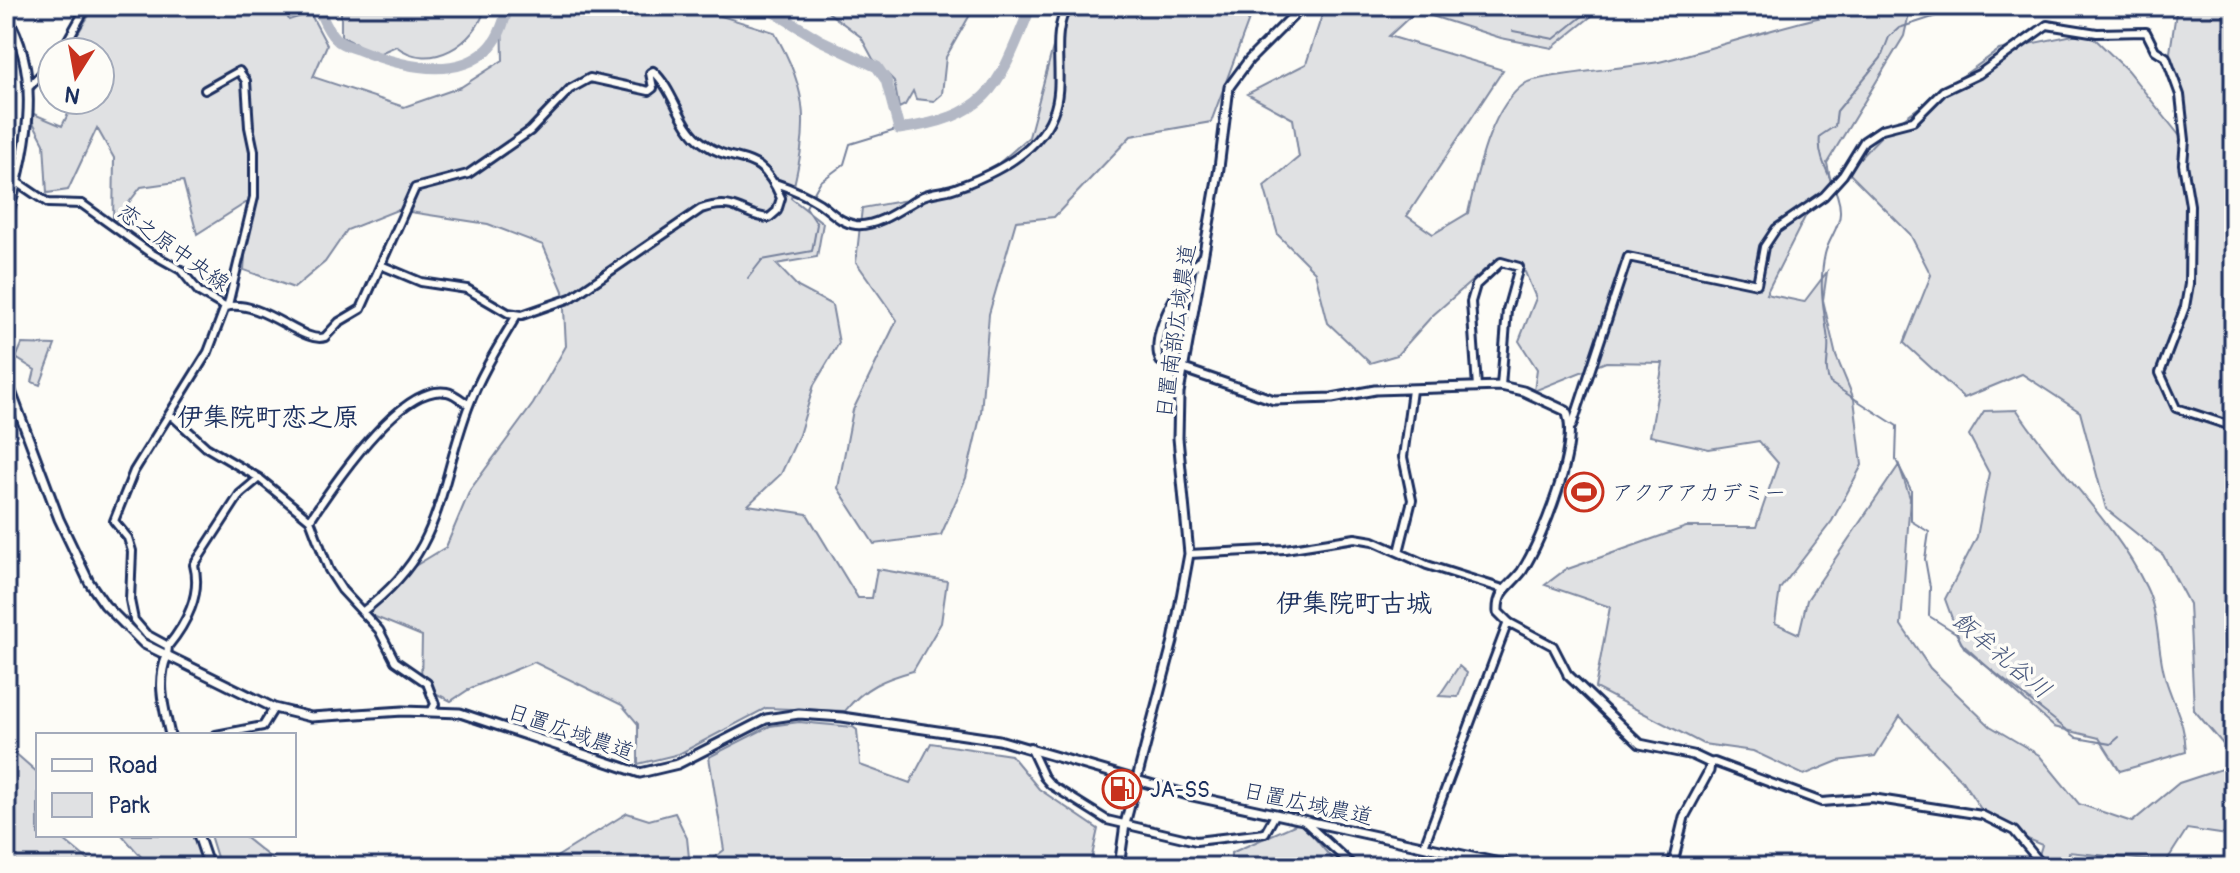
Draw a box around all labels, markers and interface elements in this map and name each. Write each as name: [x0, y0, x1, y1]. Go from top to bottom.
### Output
north arrow: [36, 36, 116, 116]
text: N: [62, 79, 82, 110]
street label: 恋之原中央線: [112, 198, 235, 298]
street label: 日置南部広域農道: [1150, 242, 1202, 420]
district label: 伊集院町恋之原: [177, 402, 359, 434]
sports icon: アクアアカデミー: [1563, 471, 1605, 513]
place label: アクアアカデミー: [1612, 479, 1786, 507]
district label: 伊集院町古城: [1276, 588, 1432, 620]
water label: 飯牟礼谷川: [1946, 606, 2057, 705]
street label: 日置広域農道: [504, 697, 638, 767]
legend: [36, 733, 296, 837]
text: Road: [108, 751, 158, 780]
fuel station icon: JA-SS: [1101, 768, 1143, 810]
place label: JA-SS: [1150, 776, 1210, 804]
street label: 日置広域農道: [1240, 777, 1375, 831]
text: Park: [108, 791, 150, 820]

